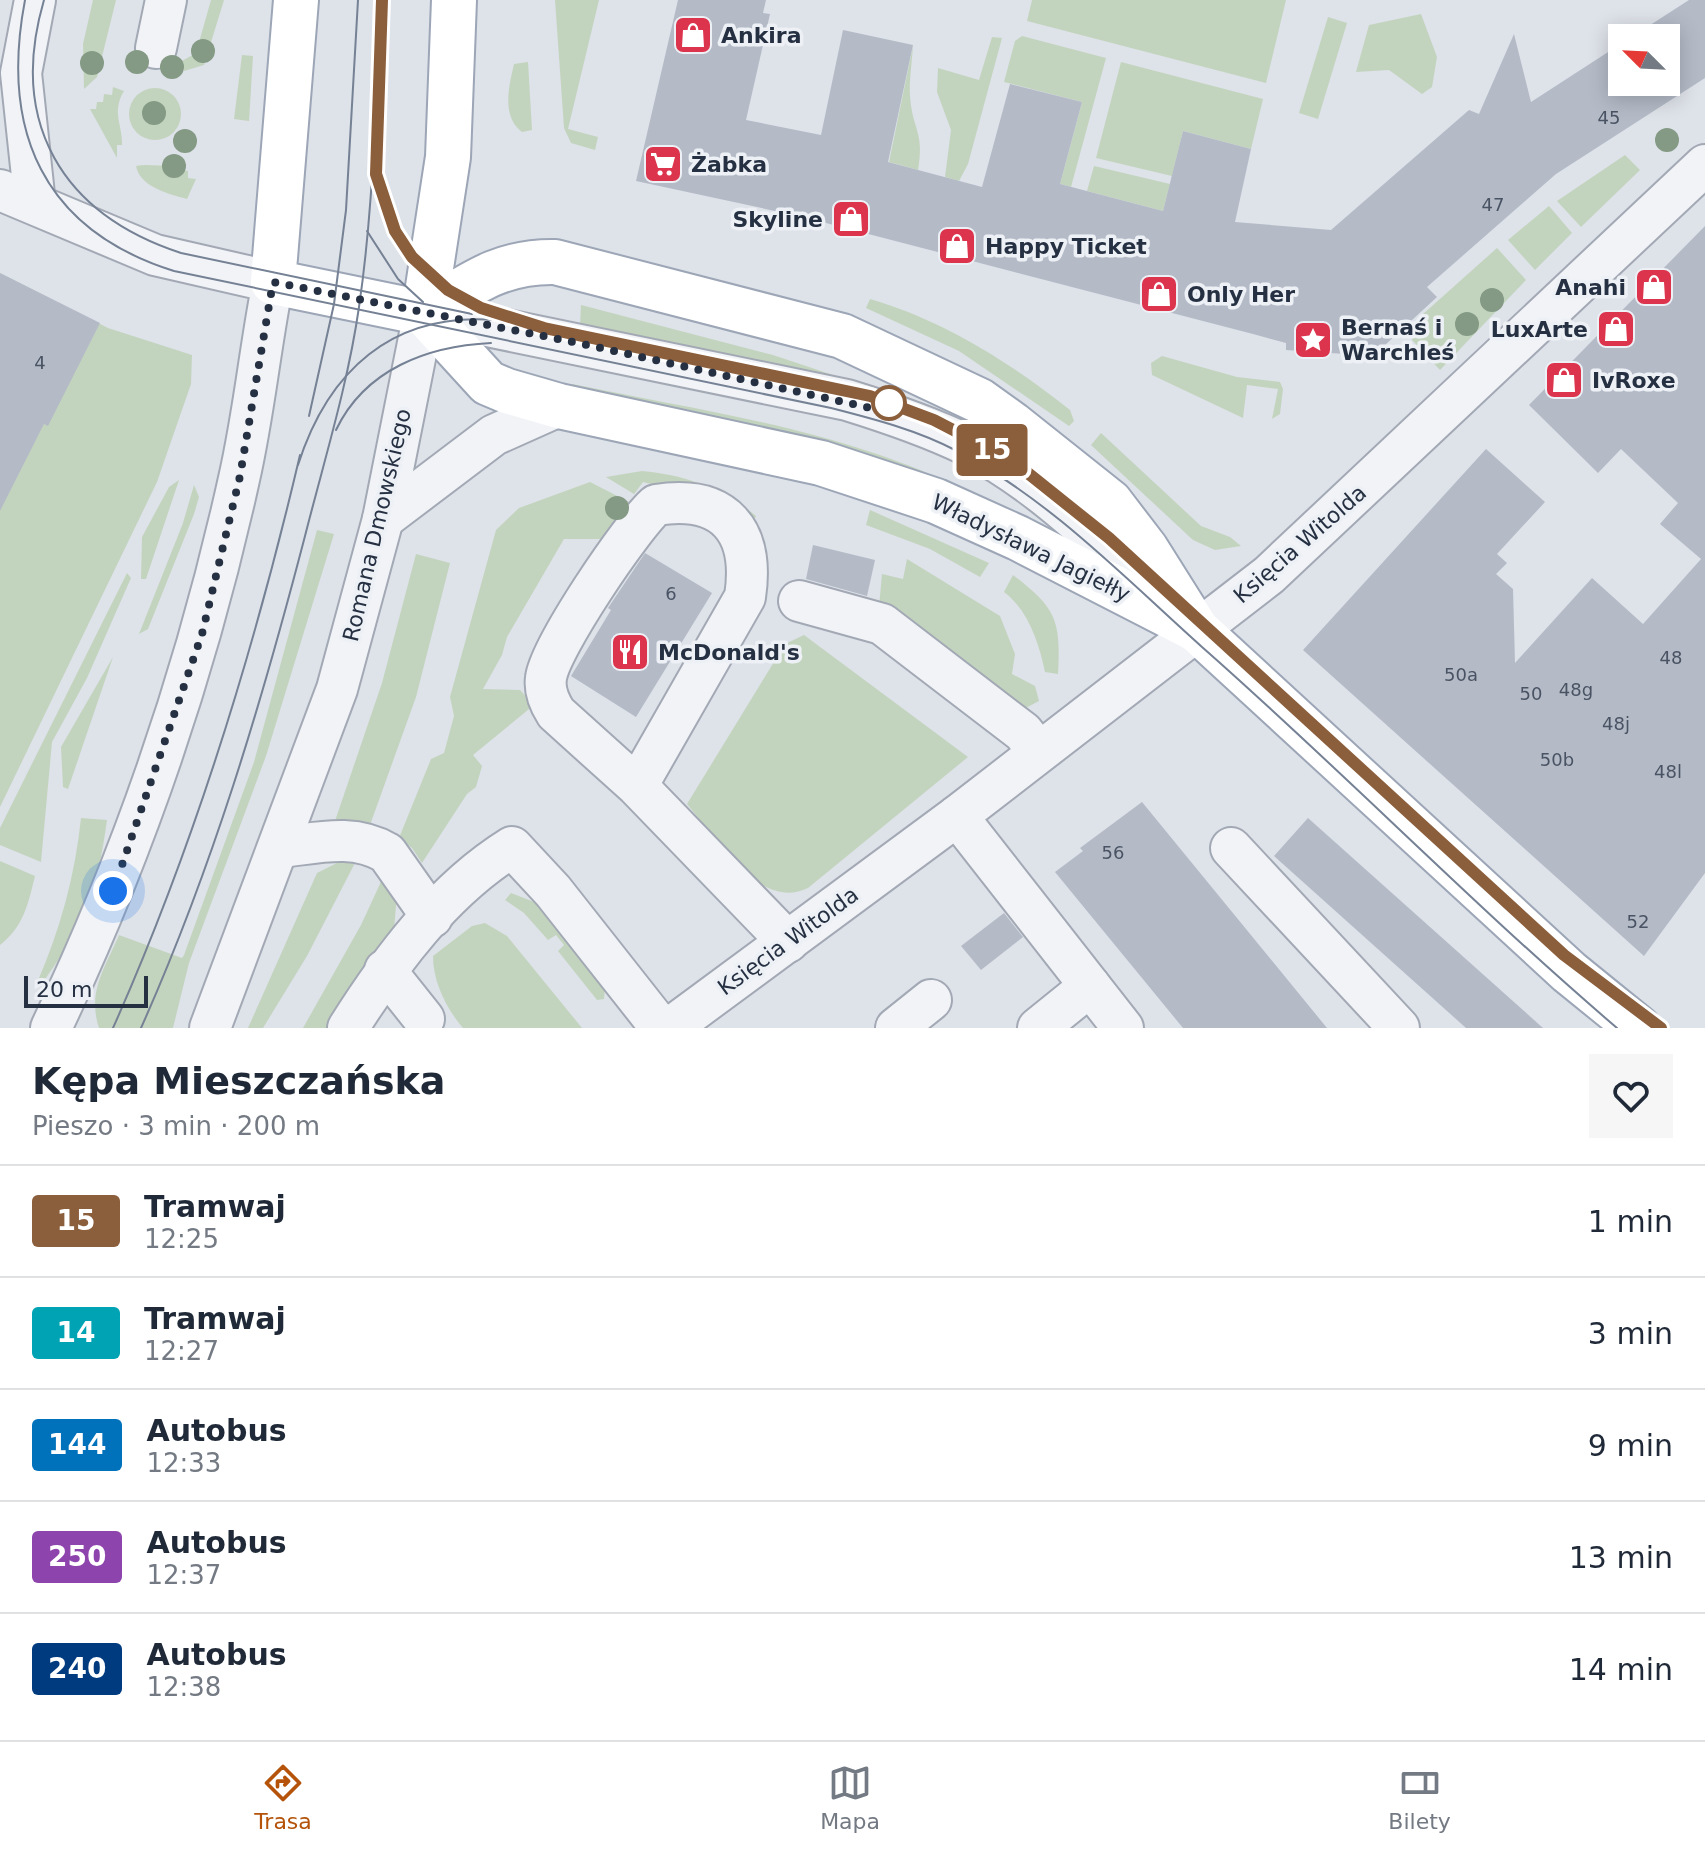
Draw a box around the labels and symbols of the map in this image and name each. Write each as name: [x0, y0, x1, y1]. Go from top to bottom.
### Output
shop icon: Ankira: [672, 14, 714, 56]
place label: Ankira: [721, 23, 802, 48]
north arrow: [1608, 24, 1680, 96]
house number: 45: [1598, 107, 1620, 128]
supermarket icon: Żabka: [642, 143, 684, 185]
place label: Żabka: [691, 152, 767, 177]
house number: 47: [1482, 194, 1504, 215]
shop icon: Skyline: [830, 198, 872, 240]
place label: Skyline: [733, 207, 823, 232]
shop icon: Happy Ticket: [936, 225, 978, 267]
place label: Happy Ticket: [985, 234, 1147, 259]
shop icon: Anahi: [1633, 266, 1675, 308]
shop icon: Only Her: [1138, 273, 1180, 315]
place label: Anahi: [1555, 275, 1626, 300]
place label: Only Her: [1187, 282, 1295, 307]
shop icon: LuxArte: [1595, 308, 1637, 350]
place label: Bernaś i Warchleś: [1341, 315, 1454, 365]
place label: LuxArte: [1491, 317, 1588, 342]
place icon: Bernaś i Warchleś: [1292, 319, 1334, 361]
house number: 4: [34, 352, 46, 373]
shop icon: IvRoxe: [1543, 359, 1585, 401]
place label: IvRoxe: [1592, 368, 1676, 393]
unlabelled marker: [872, 386, 906, 420]
street label: Romana Dmowskiego: [338, 406, 416, 644]
line badge: 15: [956, 424, 1028, 476]
street label: Księcia Witolda: [1229, 480, 1371, 608]
street label: Władysława Jagiełły: [928, 489, 1134, 607]
house number: 6: [665, 583, 677, 604]
restaurant icon: McDonald's: [609, 631, 651, 673]
place label: McDonald's: [658, 640, 800, 665]
house number: 48: [1660, 647, 1682, 668]
house number: 50a: [1444, 664, 1478, 685]
house number: 48g: [1559, 679, 1593, 700]
house number: 50: [1520, 683, 1542, 704]
house number: 48j: [1602, 713, 1630, 734]
house number: 50b: [1540, 749, 1574, 770]
house number: 48l: [1654, 761, 1682, 782]
house number: 56: [1102, 842, 1124, 863]
your location: [93, 871, 133, 911]
street label: Księcia Witolda: [713, 882, 863, 1000]
house number: 52: [1627, 911, 1649, 932]
scale bar: [24, 972, 148, 1008]

